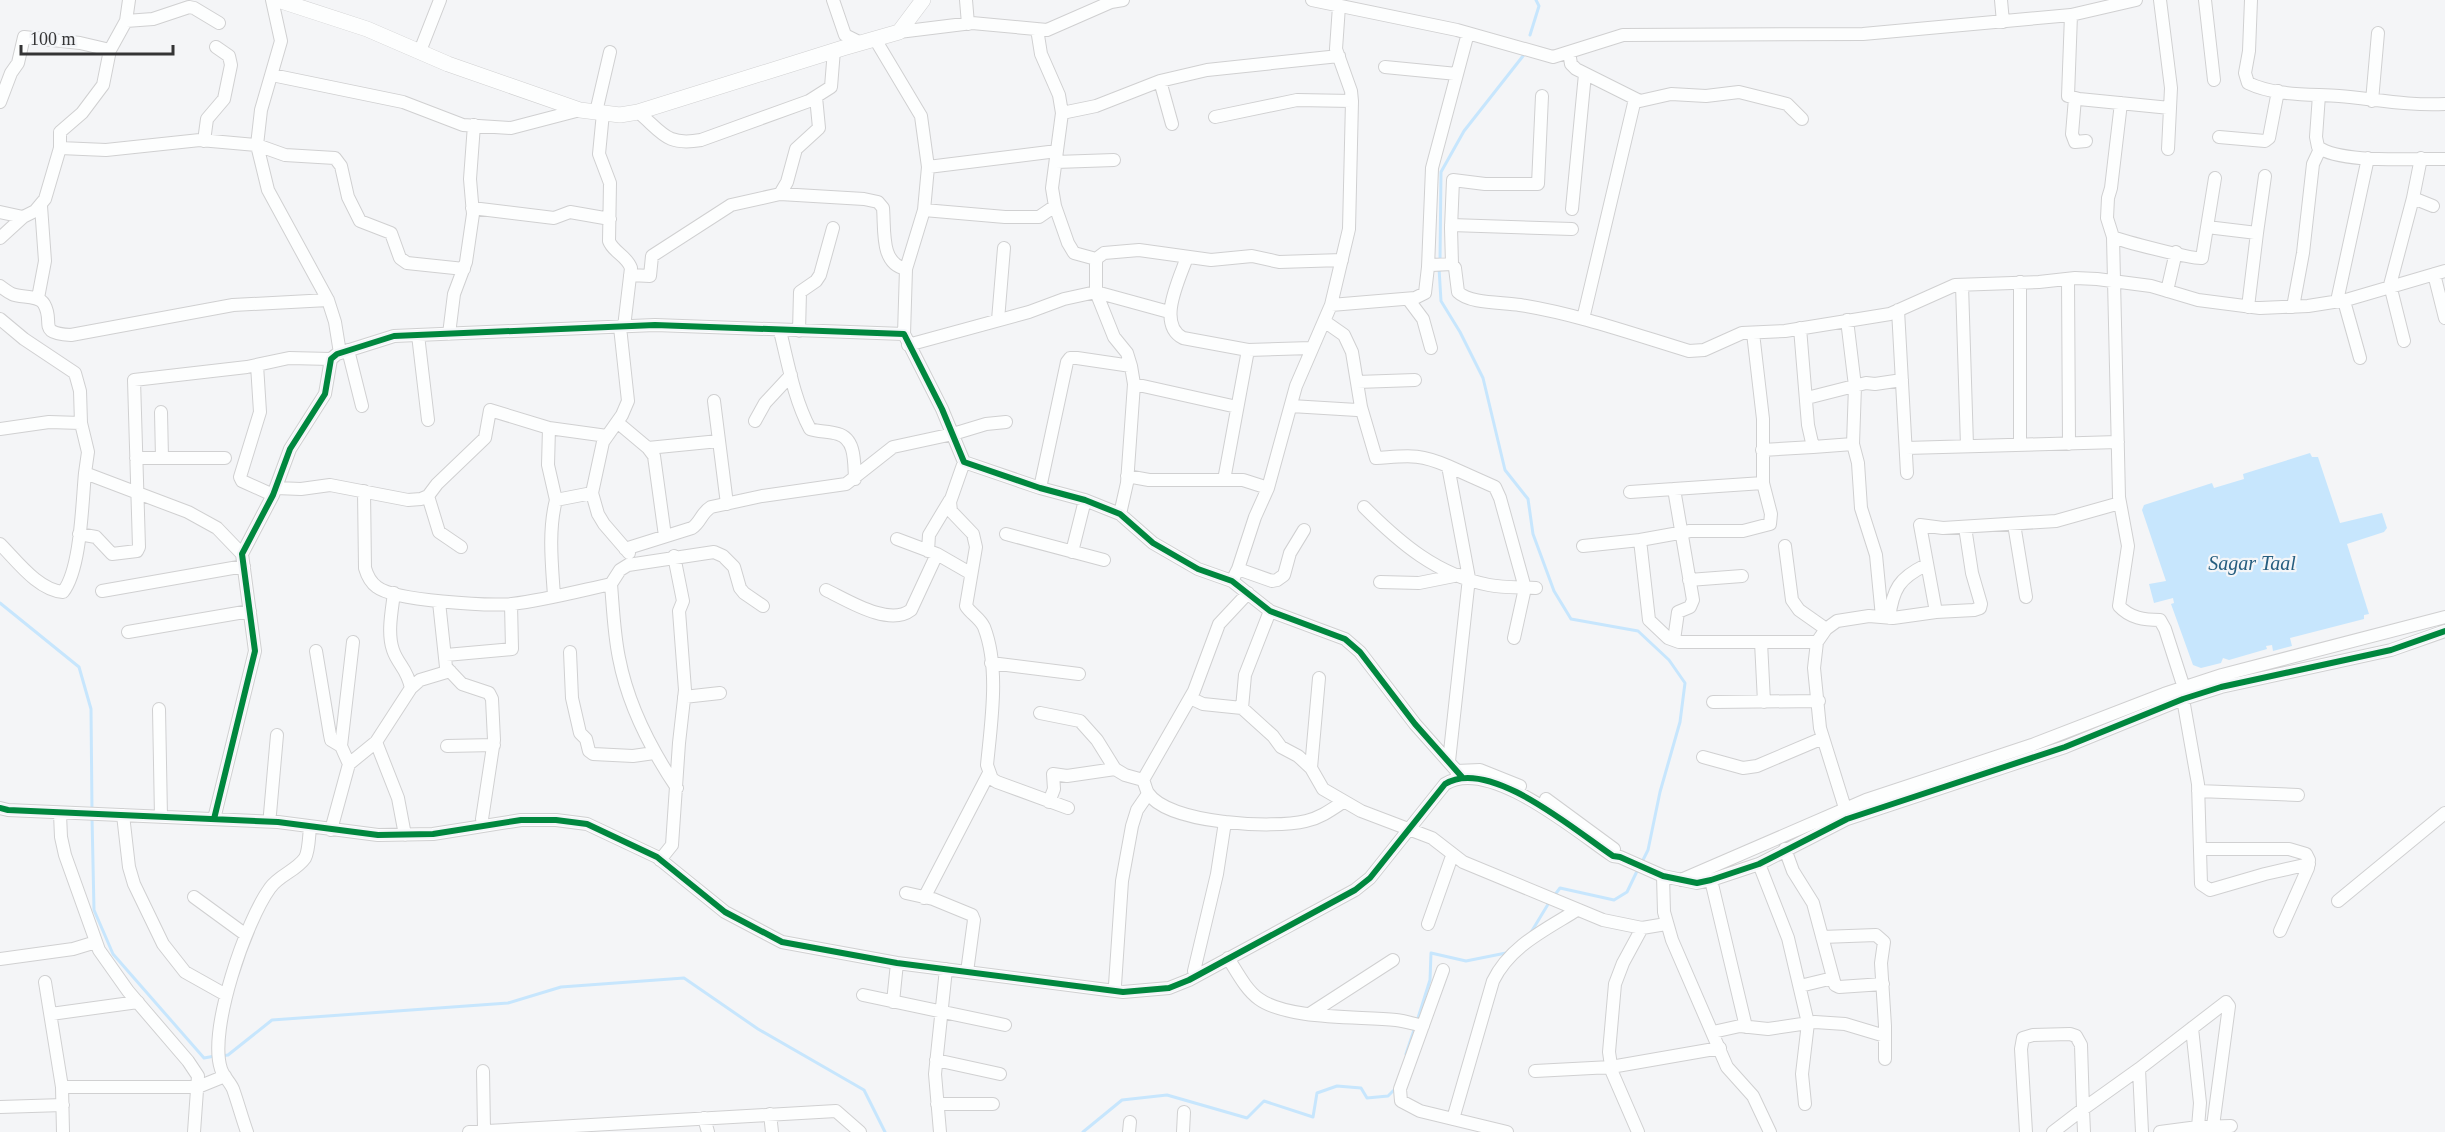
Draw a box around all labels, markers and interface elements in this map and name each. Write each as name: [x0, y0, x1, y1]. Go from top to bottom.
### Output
scale bar: [21, 18, 172, 56]
text: 100 m: [30, 29, 76, 49]
water label: Sagar Taal: [2208, 552, 2296, 575]

